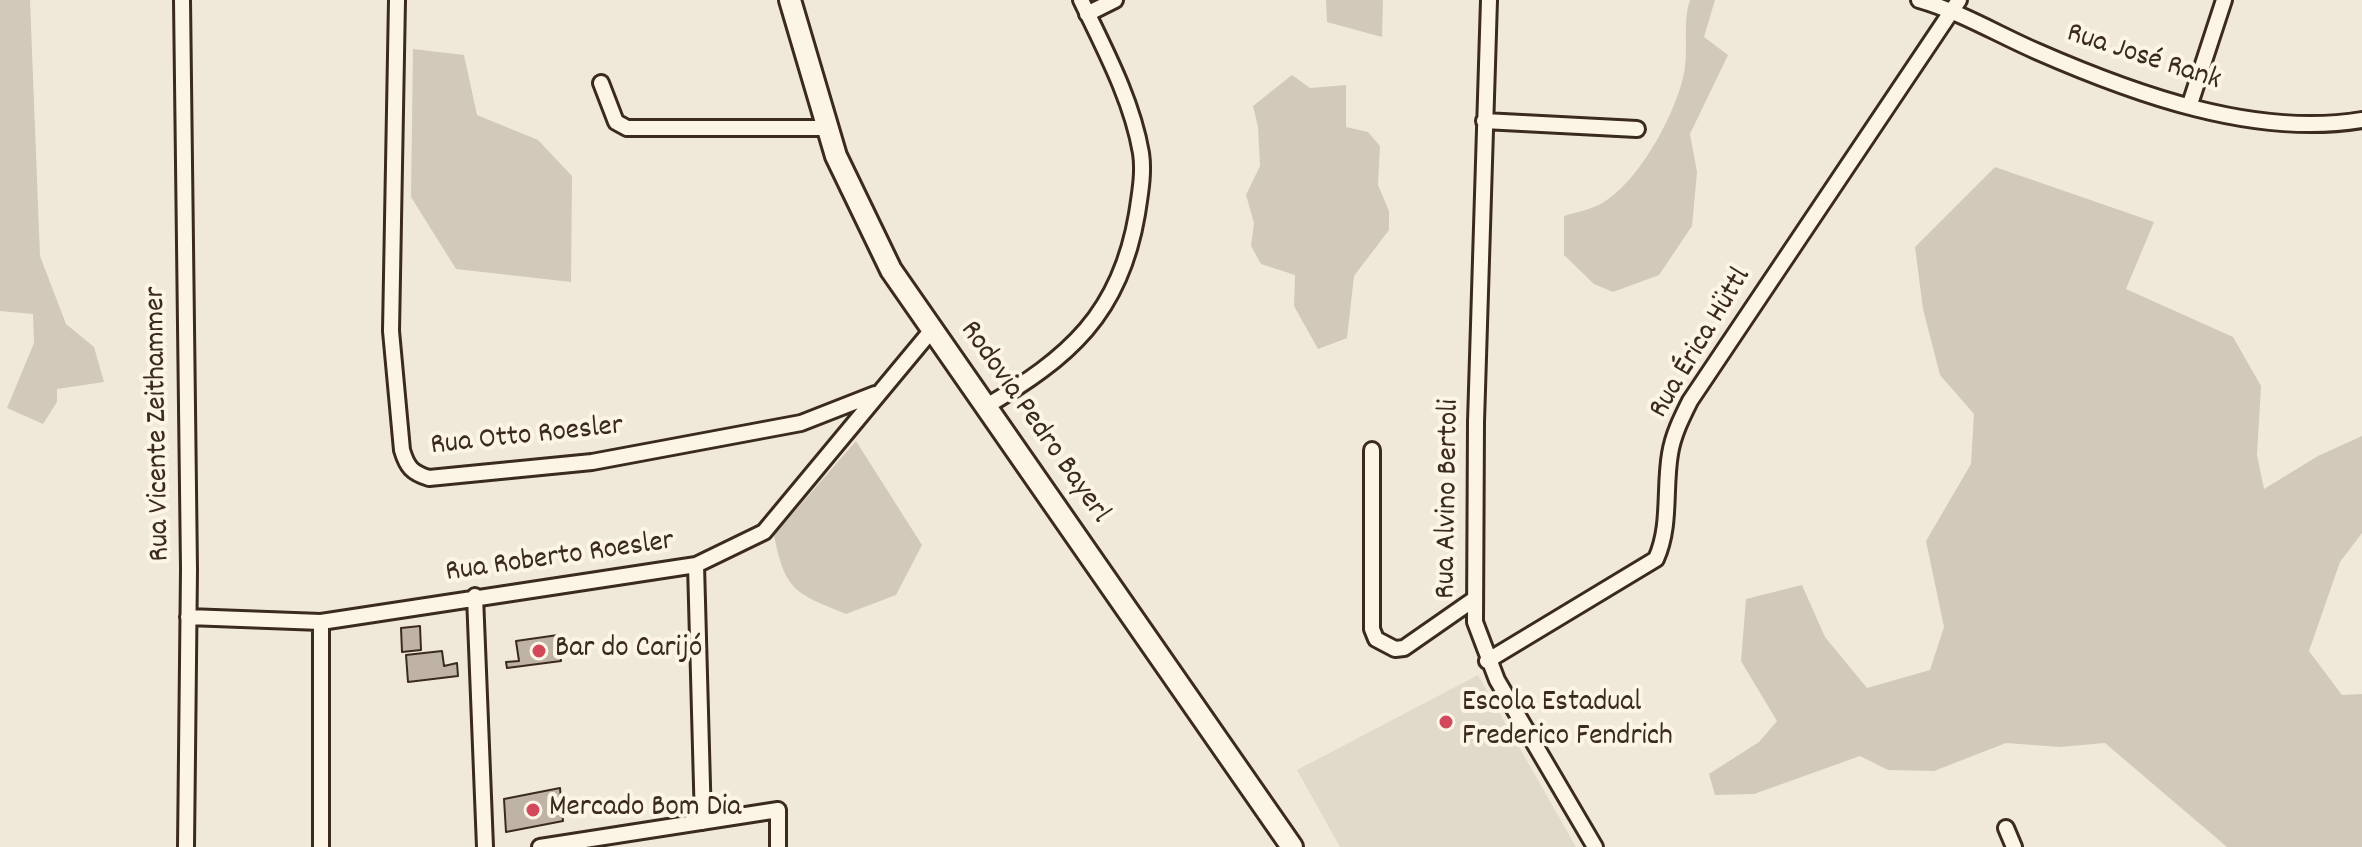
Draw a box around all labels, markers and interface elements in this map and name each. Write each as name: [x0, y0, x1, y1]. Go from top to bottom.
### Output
street label: Rua José Rank: [2061, 17, 2225, 101]
street label: Rua Érica Hüttl: [1643, 262, 1761, 426]
street label: Rua Vicente Zeithammer: [140, 286, 180, 562]
street label: Rodovia Pedro Bayerl: [950, 315, 1116, 531]
street label: Rua Alvino Bertoli: [1430, 399, 1470, 599]
street label: Rua Otto Roesler: [429, 410, 625, 466]
street label: Rua Roberto Roesler: [443, 525, 677, 593]
place label: Bar do Carijó: [555, 633, 702, 669]
marker: Bar do Carijó: [530, 642, 548, 660]
place label: Escola Estadual Frederico Fendrich: [1462, 687, 1673, 758]
marker: Escola Estadual Frederico Fendrich: [1437, 713, 1455, 731]
place label: Mercado Bom Dia: [549, 792, 741, 828]
marker: Mercado Bom Dia: [524, 801, 542, 819]

